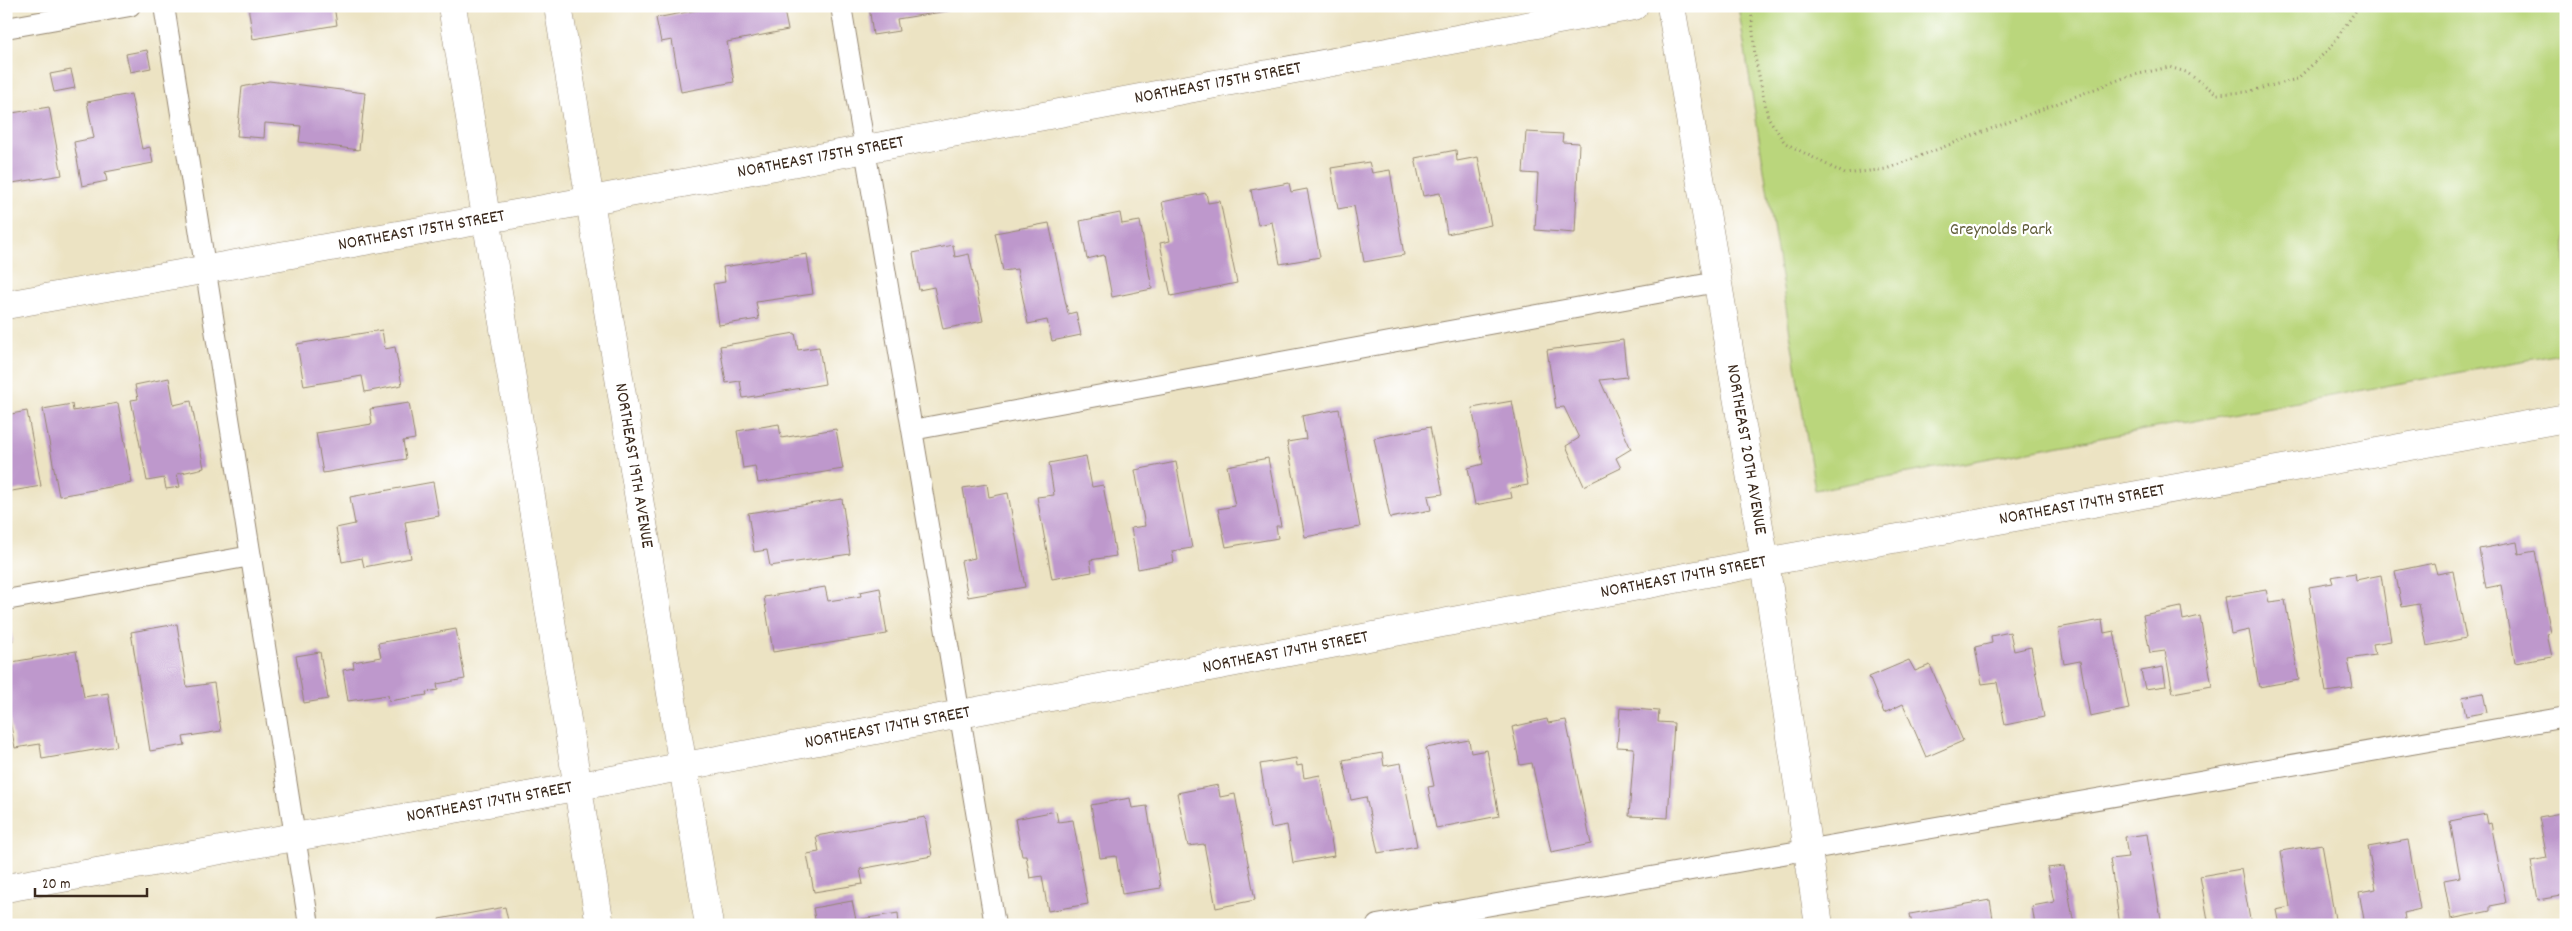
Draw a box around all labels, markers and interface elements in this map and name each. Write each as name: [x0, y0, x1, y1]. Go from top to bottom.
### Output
street label: NORTHEAST 175TH STREET: [1133, 56, 1303, 111]
street label: NORTHEAST 175TH STREET: [735, 130, 906, 185]
street label: NORTHEAST 175TH STREET: [336, 204, 507, 258]
park label: Greynolds Park: [1950, 218, 2052, 243]
street label: NORTHEAST 20TH AVENUE: [1719, 363, 1773, 537]
street label: NORTHEAST 19TH AVENUE: [608, 381, 659, 550]
street label: NORTHEAST 174TH STREET: [1997, 478, 2167, 532]
street label: NORTHEAST 174TH STREET: [1599, 550, 1768, 605]
street label: NORTHEAST 174TH STREET: [1201, 625, 1370, 681]
street label: NORTHEAST 174TH STREET: [803, 700, 972, 756]
street label: NORTHEAST 174TH STREET: [405, 775, 575, 830]
scale bar: [35, 866, 148, 898]
text: 20 m: [42, 874, 70, 896]

